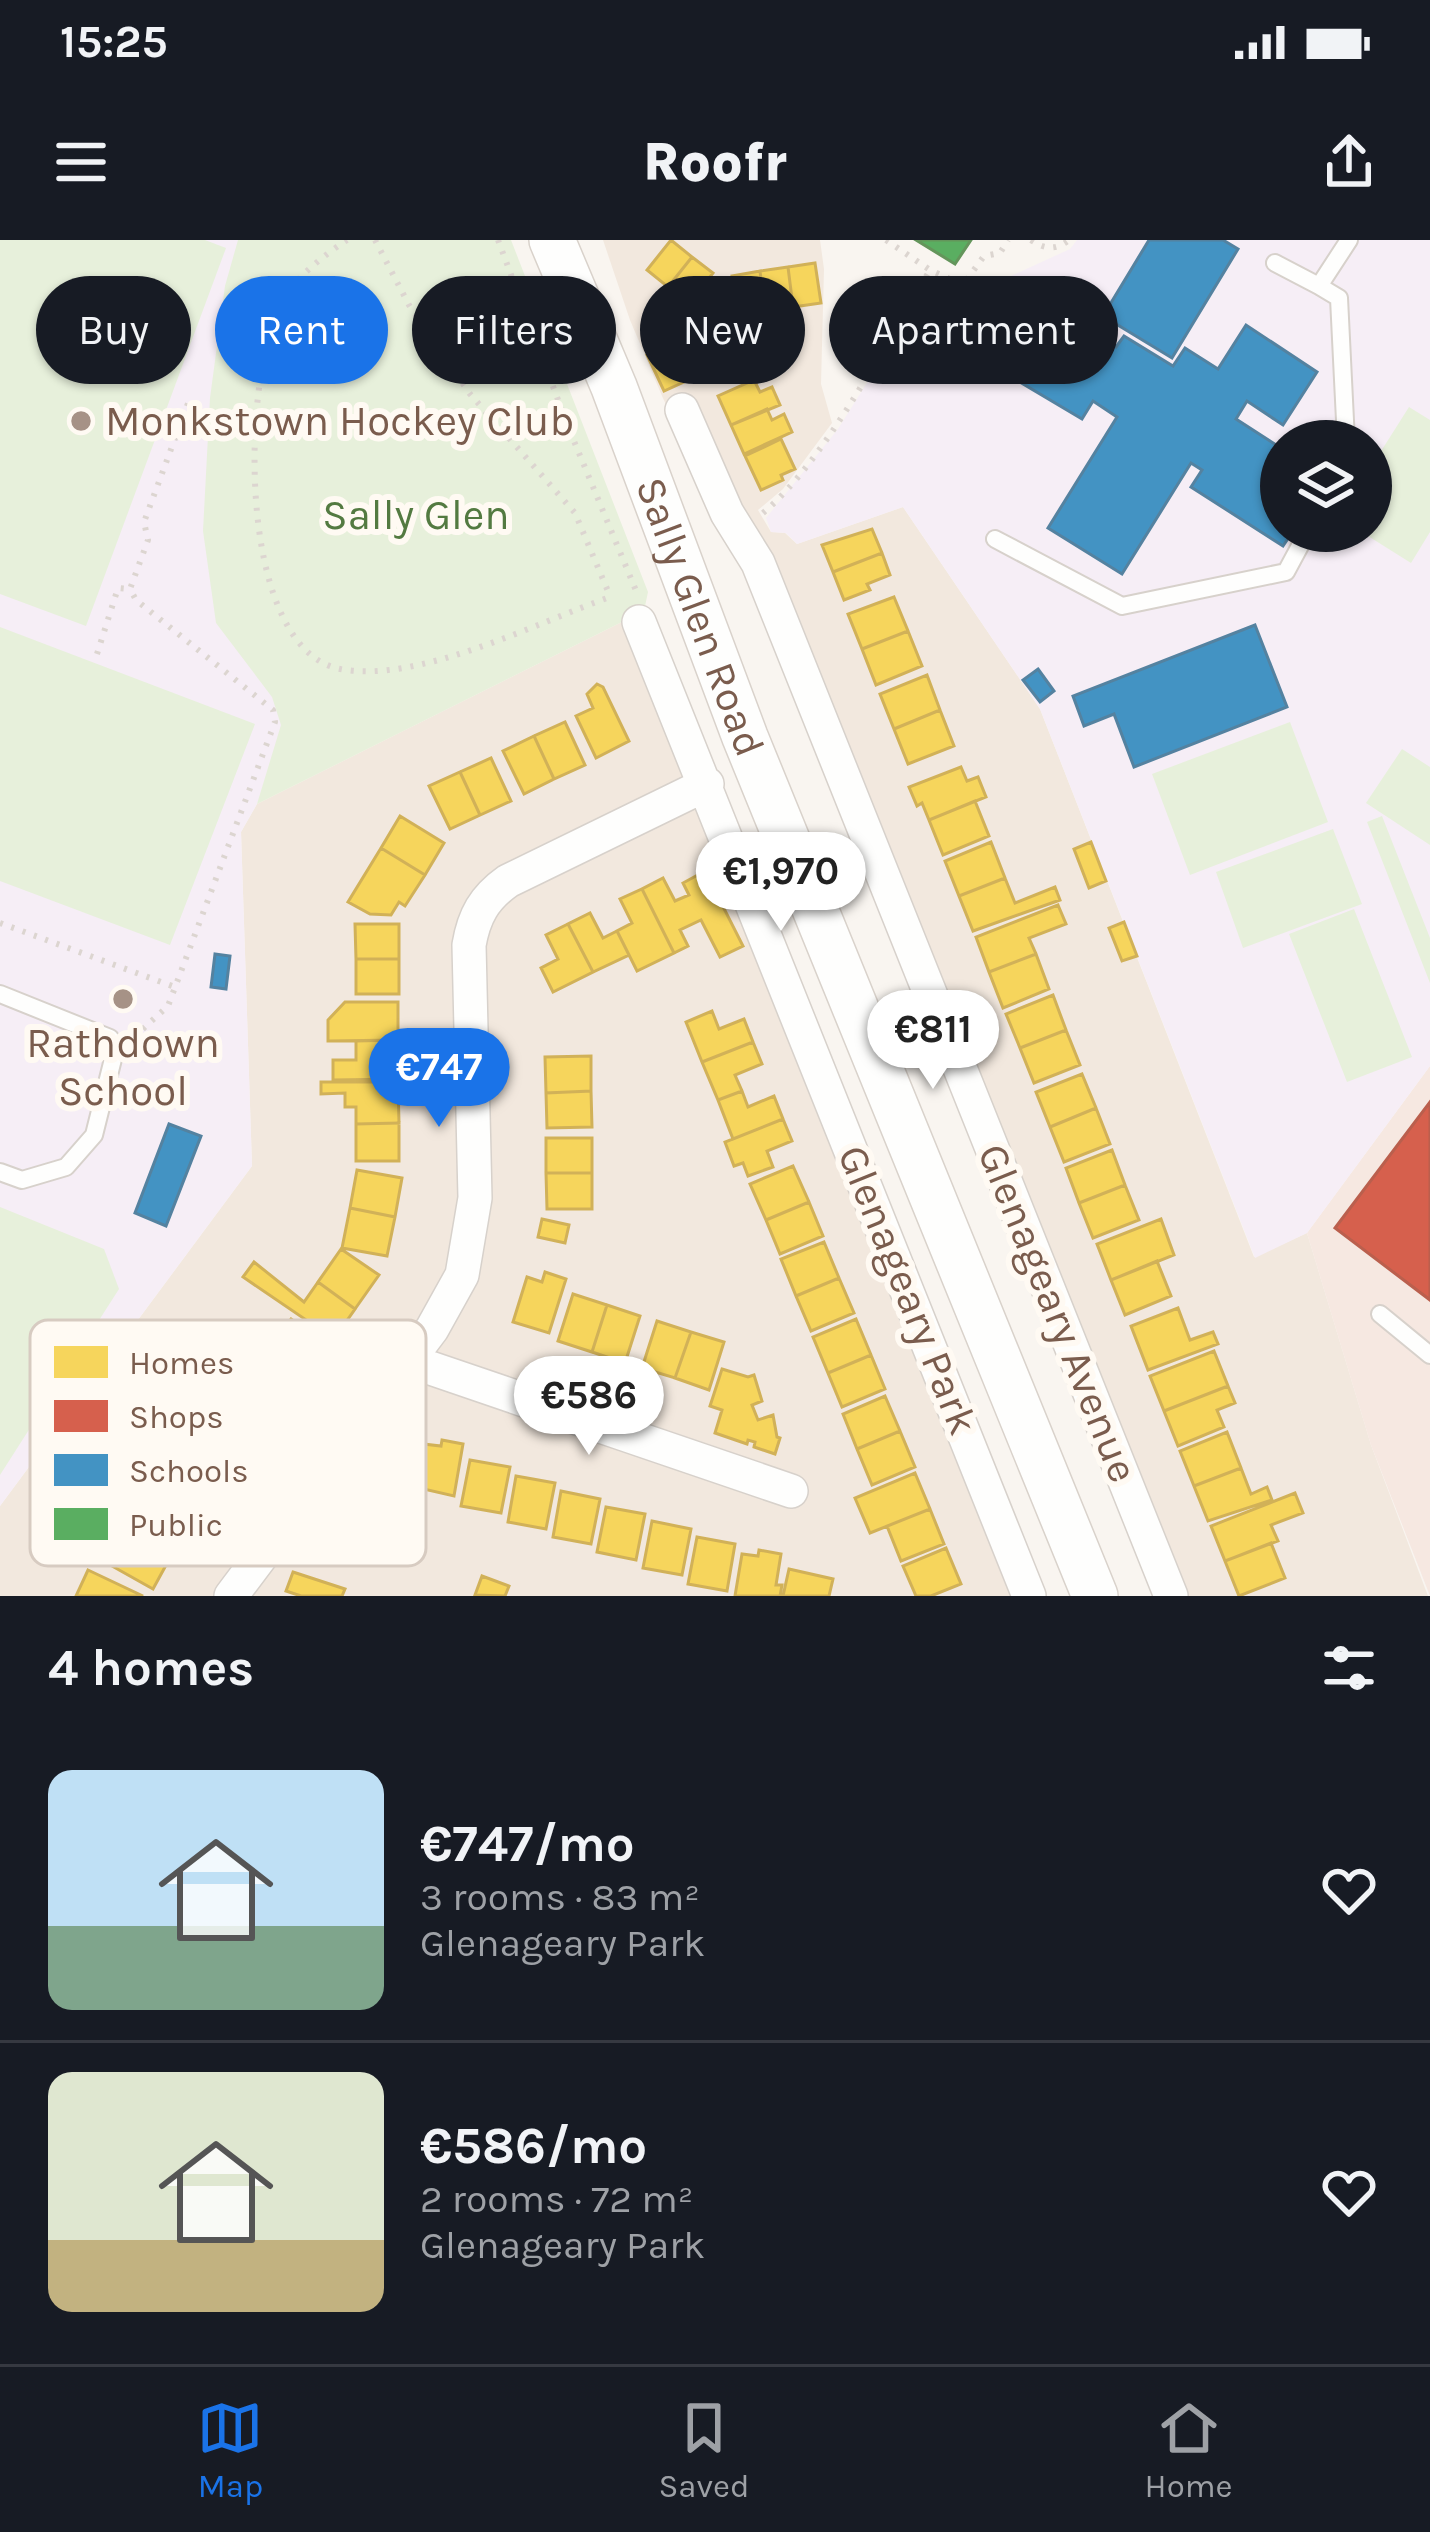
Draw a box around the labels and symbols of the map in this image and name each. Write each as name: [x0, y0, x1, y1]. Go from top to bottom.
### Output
place label: Monkstown Hockey Club: [105, 396, 574, 446]
marker: Monkstown Hockey Club: [68, 408, 94, 434]
street label: Sally Glen Road: [625, 470, 775, 764]
park label: Sally Glen: [322, 490, 510, 540]
pin: €1,970: [683, 832, 879, 934]
marker: Rathdown School: [110, 986, 136, 1012]
pin: €811: [862, 990, 1004, 1092]
place label: Rathdown School: [26, 1018, 220, 1116]
pin: €747: [368, 1028, 510, 1130]
street label: Glenageary Avenue: [967, 1137, 1149, 1489]
street label: Glenageary Park: [827, 1138, 989, 1442]
legend: [30, 1320, 426, 1566]
text: Homes: [129, 1344, 234, 1382]
pin: €586: [518, 1356, 660, 1458]
text: Shops: [129, 1398, 224, 1436]
text: Schools: [129, 1452, 249, 1490]
text: Public: [129, 1506, 223, 1544]

